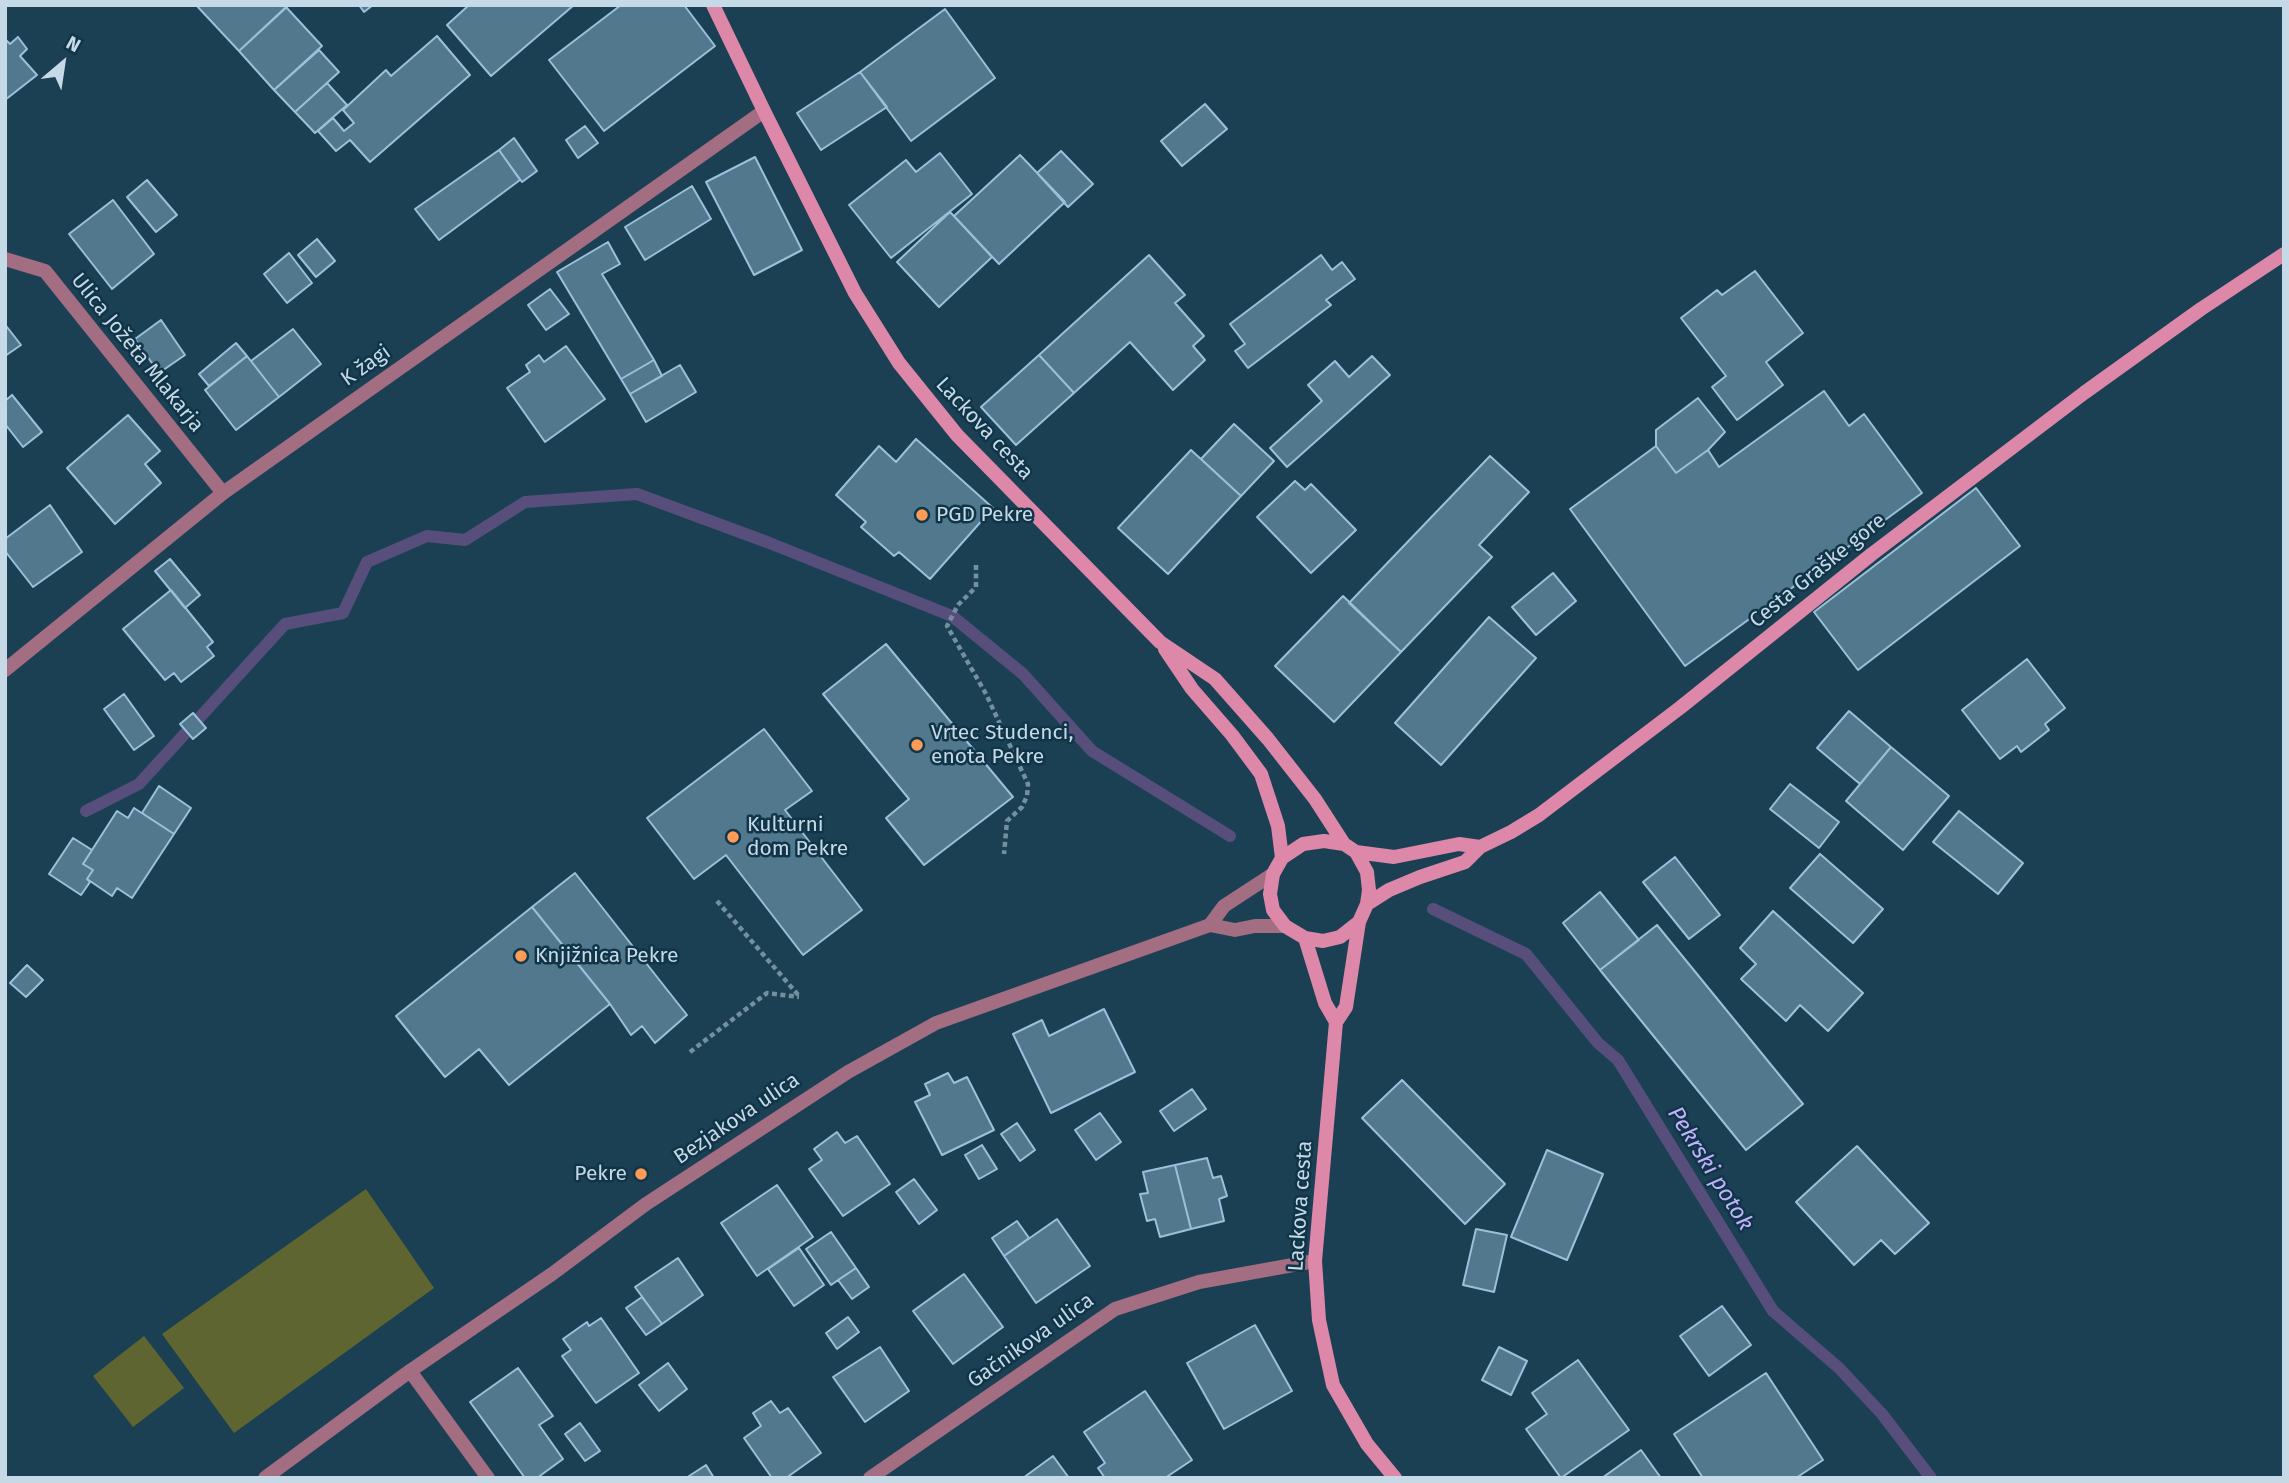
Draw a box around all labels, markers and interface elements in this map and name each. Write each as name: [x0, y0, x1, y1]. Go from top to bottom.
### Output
north arrow: [28, 28, 98, 98]
text: N: [62, 31, 85, 57]
street label: Ulica Jožeta Mlakarja: [65, 268, 209, 438]
street label: K žagi: [336, 340, 396, 392]
street label: Lackova cesta: [930, 372, 1038, 486]
place label: PGD Pekre: [936, 502, 1033, 528]
marker: PGD Pekre: [914, 507, 930, 523]
street label: Cesta Graške gore: [1745, 508, 1891, 634]
place label: Vrtec Studenci, enota Pekre: [931, 720, 1073, 770]
marker: Vrtec Studenci, enota Pekre: [909, 737, 925, 753]
place label: Kulturni dom Pekre: [747, 812, 848, 862]
marker: Kulturni dom Pekre: [725, 829, 741, 845]
place label: Knjižnica Pekre: [535, 943, 678, 969]
marker: Knjižnica Pekre: [513, 948, 529, 964]
street label: Bezjakova ulica: [670, 1068, 804, 1170]
water label: Pekrski potok: [1661, 1102, 1759, 1236]
street label: Lackova cesta: [1284, 1140, 1318, 1272]
place label: Pekre: [574, 1161, 627, 1187]
marker: Pekre: [633, 1166, 649, 1182]
street label: Gačnikova ulica: [963, 1288, 1099, 1394]

